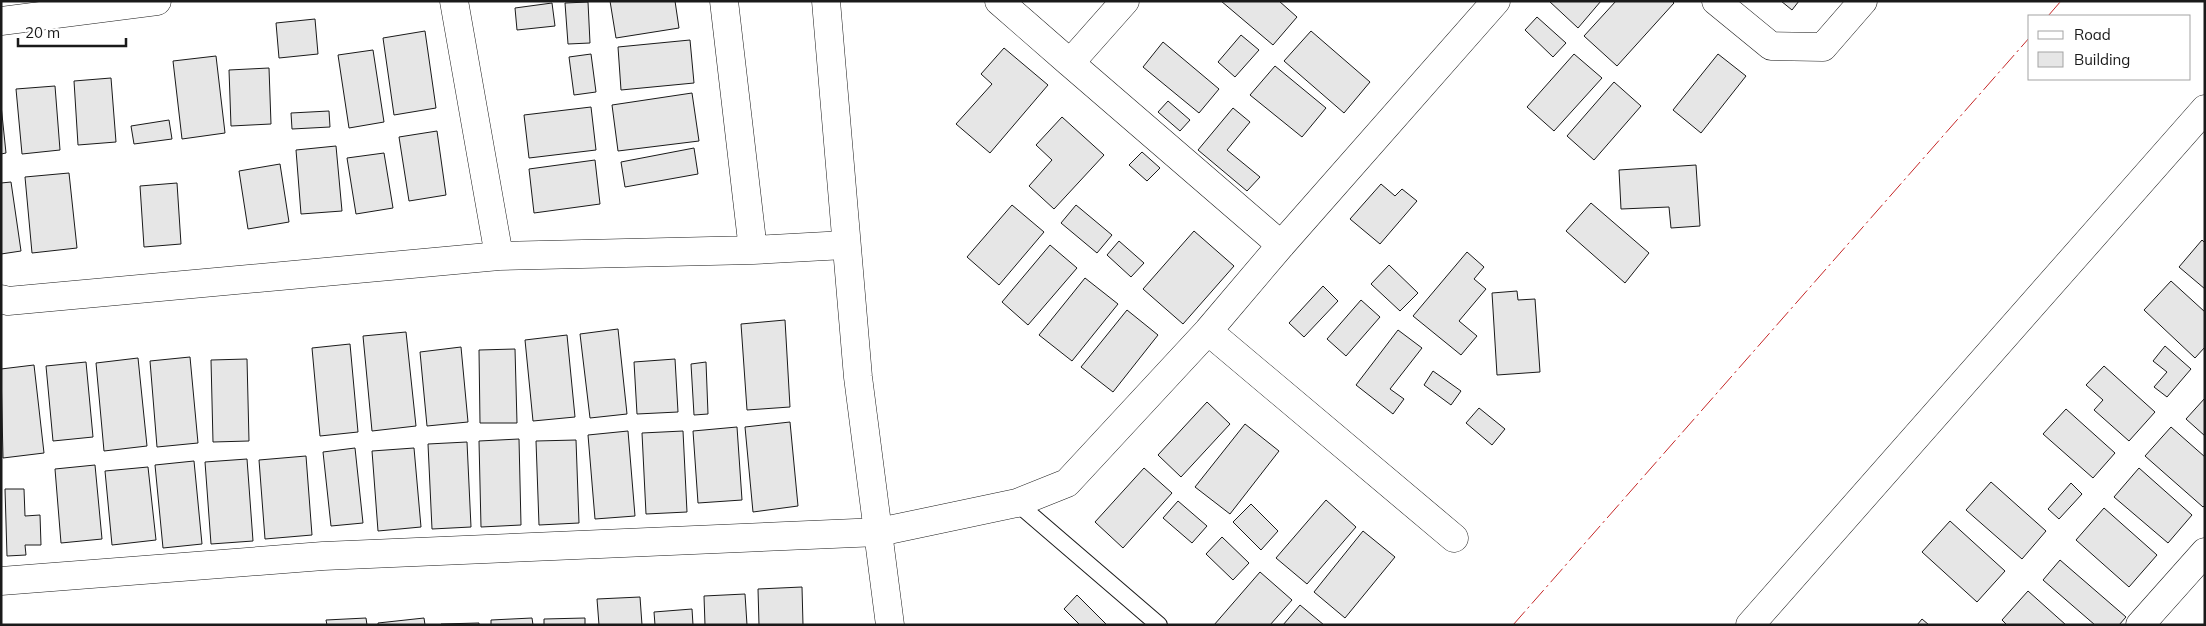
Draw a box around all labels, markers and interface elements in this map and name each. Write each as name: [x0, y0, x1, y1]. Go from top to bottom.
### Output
scale bar: [18, 15, 125, 47]
legend: [2028, 15, 2191, 80]
text: 20 m: [25, 23, 60, 42]
text: Road: [2074, 25, 2111, 44]
text: Building: [2074, 50, 2130, 69]

